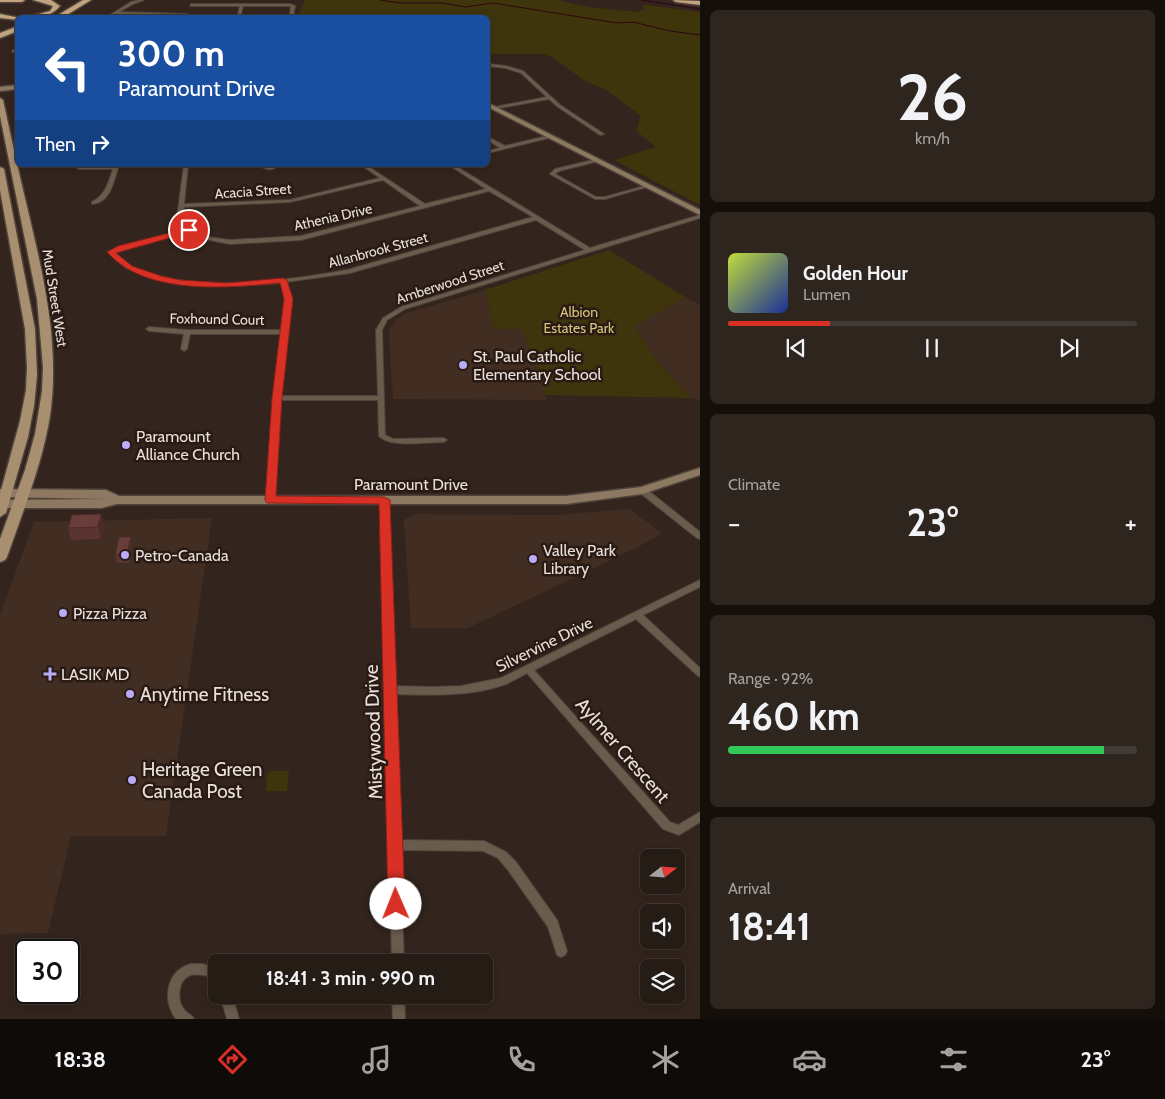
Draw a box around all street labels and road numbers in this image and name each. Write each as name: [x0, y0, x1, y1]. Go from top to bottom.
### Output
street label: Acacia Street: [214, 179, 292, 203]
street label: Athenia Drive: [292, 199, 374, 235]
street label: Allanbrook Street: [326, 228, 430, 272]
street label: Mud Street West: [38, 248, 72, 349]
street label: Amberwood Street: [394, 256, 507, 308]
street label: Foxhound Court: [169, 309, 265, 329]
street label: Paramount Drive: [354, 475, 468, 494]
street label: Silvervine Drive: [493, 613, 596, 676]
street label: Mistywood Drive: [360, 664, 387, 800]
street label: Aylmer Crescent: [571, 693, 675, 808]

